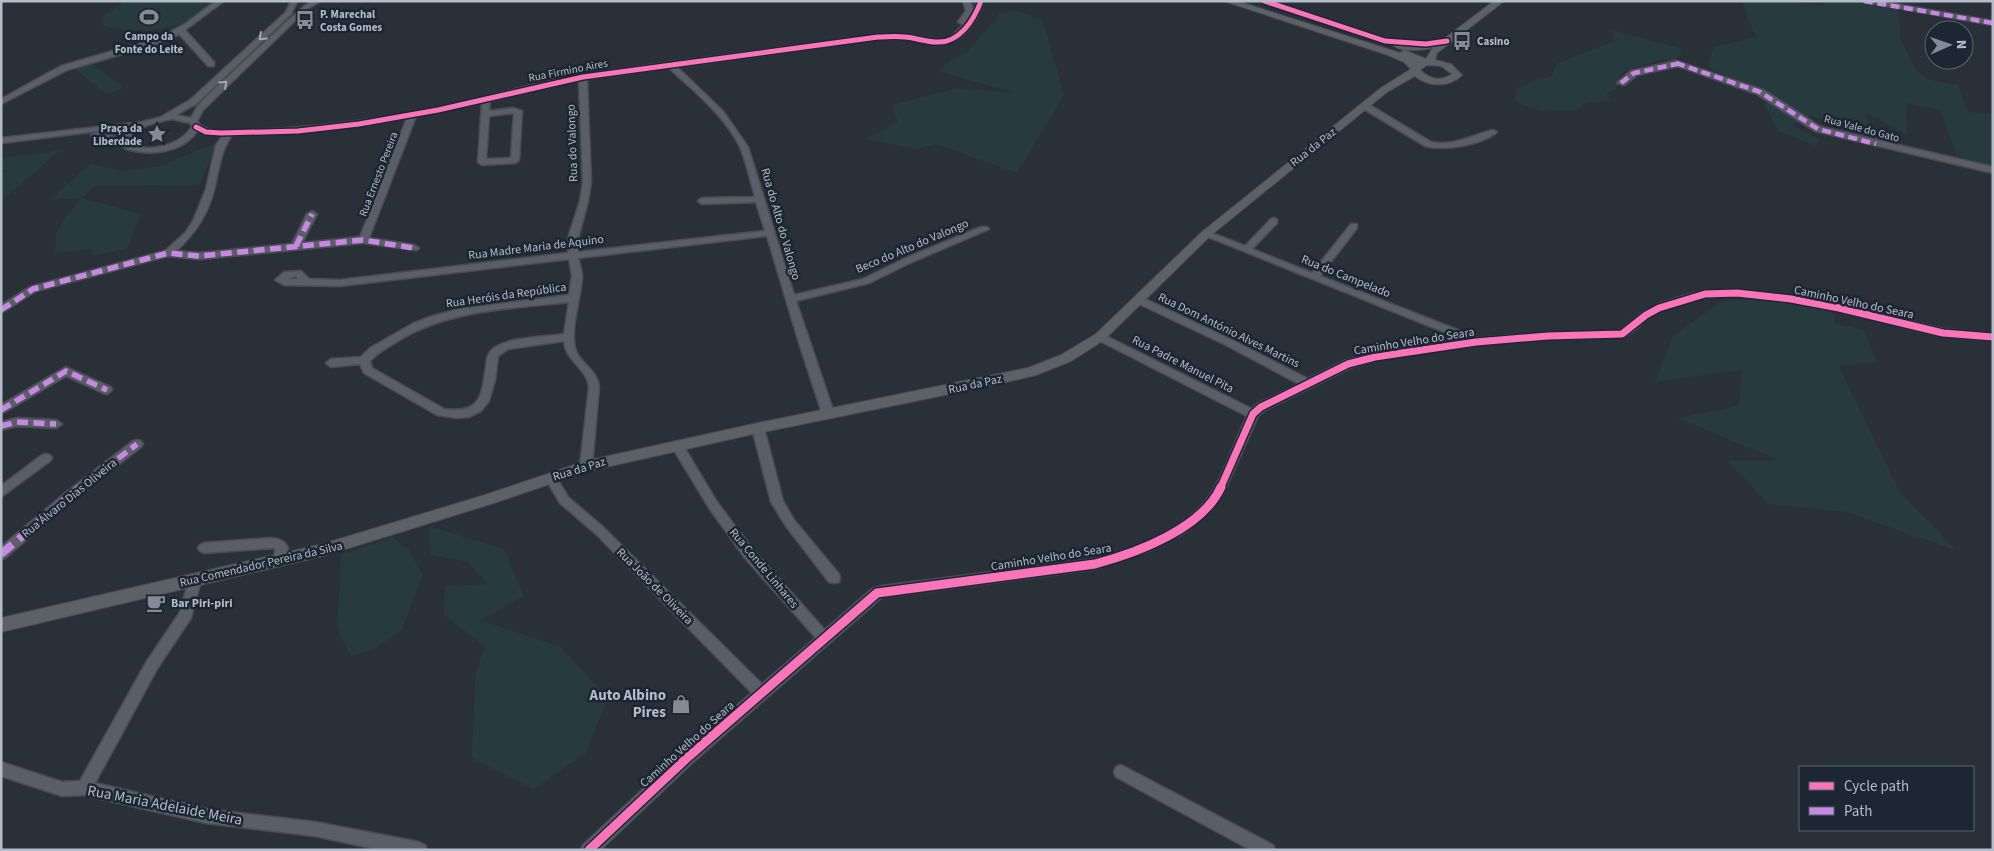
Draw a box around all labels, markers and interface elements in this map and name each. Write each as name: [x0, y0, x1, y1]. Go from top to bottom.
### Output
sports icon: Campo da Fonte do Leite: [138, 6, 160, 28]
place label: P. Marechal Costa Gomes: [320, 7, 382, 35]
bus stop icon: P. Marechal Costa Gomes: [294, 9, 316, 31]
north arrow: [1924, 20, 1974, 70]
place label: Campo da Fonte do Leite: [115, 29, 184, 57]
bus stop icon: Casino: [1451, 30, 1473, 52]
one-way arrow: [259, 31, 268, 40]
place label: Casino: [1477, 34, 1510, 49]
text: N: [1951, 40, 1971, 50]
street label: Rua Firmino Aires: [527, 55, 609, 86]
one-way arrow: [219, 81, 228, 90]
street label: Rua do Valongo: [563, 104, 582, 182]
street label: Rua Vale do Gato: [1823, 111, 1901, 146]
place label: Praça da Liberdade: [93, 121, 142, 149]
place icon: Praça da Liberdade: [146, 123, 168, 145]
street label: Rua da Paz: [1287, 124, 1340, 171]
street label: Rua Ernesto Pereira: [355, 130, 402, 219]
street label: Rua do Alto do Valongo: [756, 166, 805, 282]
street label: Beco do Alto do Valongo: [853, 215, 971, 278]
street label: Rua Madre Maria de Aquino: [467, 231, 605, 264]
street label: Rua do Campelado: [1299, 251, 1393, 302]
street label: Rua Heróis da República: [445, 279, 567, 312]
street label: Caminho Velho do Seara: [1792, 281, 1915, 323]
street label: Rua Dom António Alves Martins: [1155, 289, 1303, 372]
street label: Caminho Velho do Seara: [1353, 324, 1476, 359]
street label: Rua Padre Manuel Pita: [1129, 331, 1237, 397]
street label: Rua da Paz: [947, 371, 1003, 398]
street label: Rua da Paz: [551, 453, 608, 486]
street label: Rua Álvaro Dias Oliveira: [18, 455, 120, 542]
street label: Rua Conde Linhares: [725, 525, 802, 612]
street label: Rua Comendador Pereira da Silva: [178, 537, 344, 592]
street label: Caminho Velho do Seara: [990, 540, 1113, 575]
street label: Rua João de Oliveira: [612, 544, 697, 629]
cafe icon: Bar Piri-piri: [145, 592, 167, 614]
place label: Bar Piri-piri: [171, 595, 233, 612]
place label: Auto Albino Pires: [589, 685, 666, 723]
shop icon: Auto Albino Pires: [670, 693, 692, 715]
street label: Caminho Velho do Seara: [636, 697, 738, 792]
legend: [1799, 766, 1974, 831]
text: Cycle path: [1844, 776, 1909, 797]
street label: Rua Maria Adelaide Meira: [86, 780, 244, 831]
text: Path: [1844, 801, 1872, 822]

